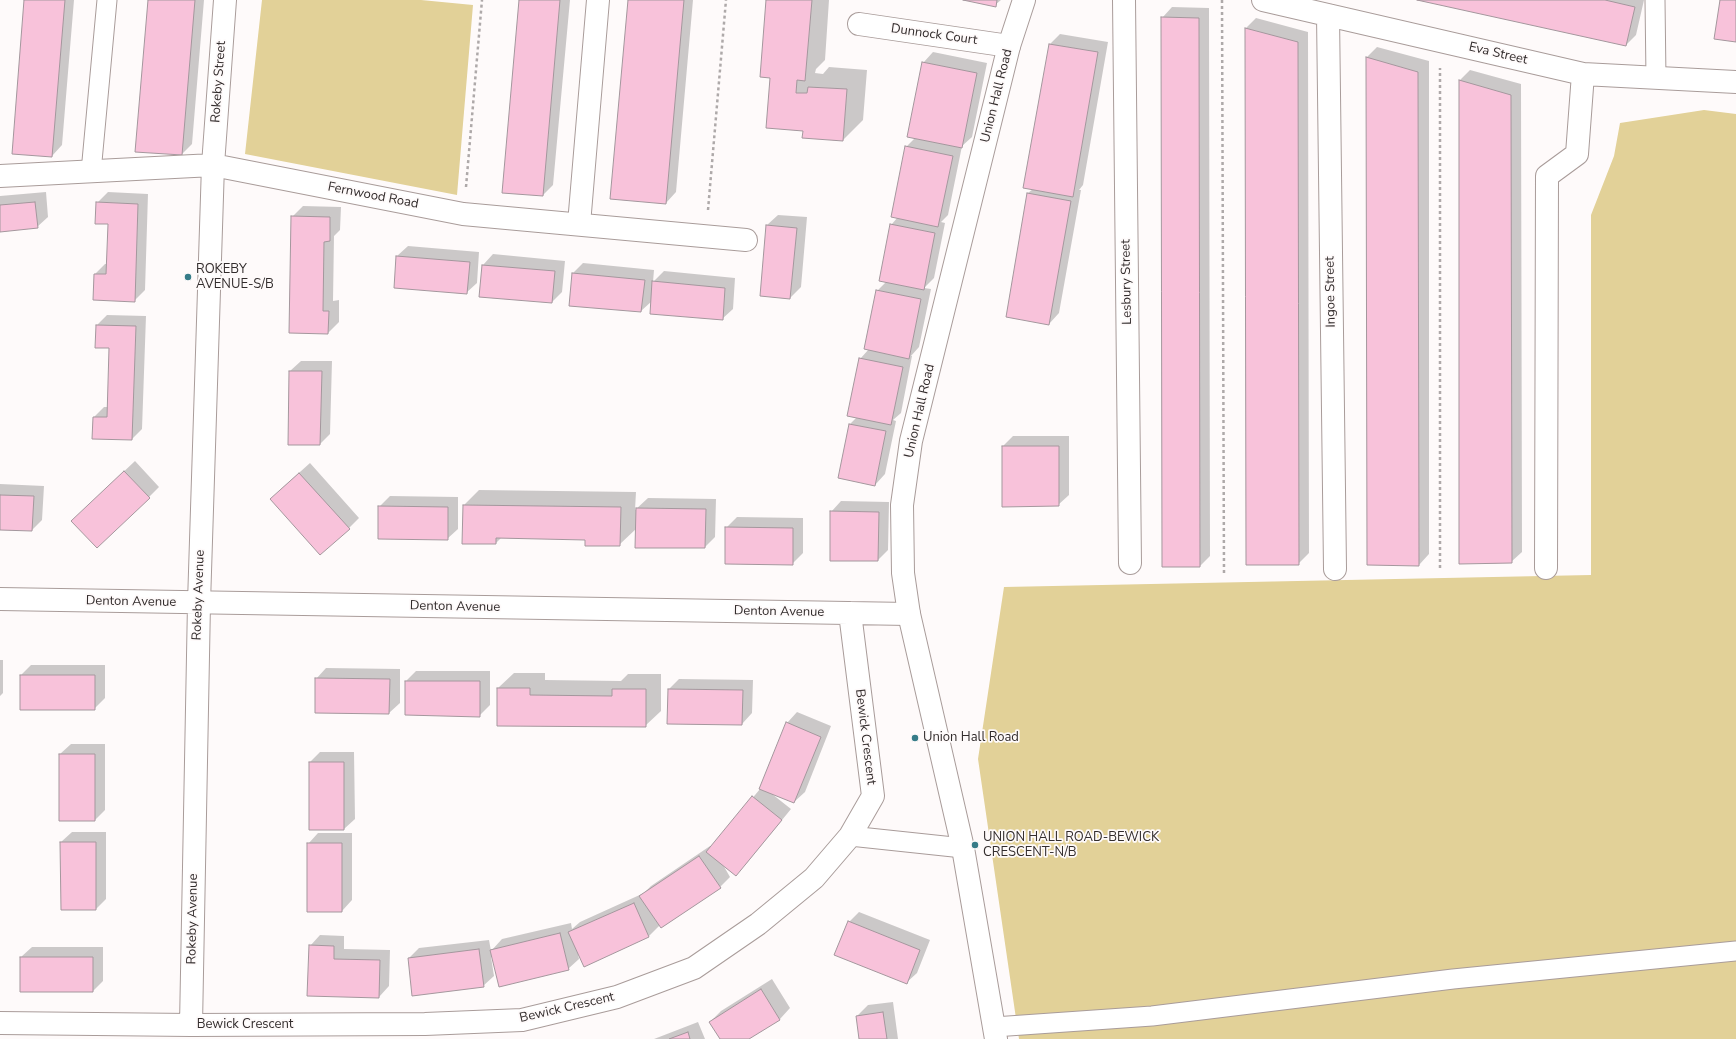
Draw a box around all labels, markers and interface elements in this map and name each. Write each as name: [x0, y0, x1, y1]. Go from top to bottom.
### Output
street label: Dunnock Court: [890, 21, 978, 49]
street label: Eva Street: [1467, 40, 1529, 68]
street label: Rokeby Street: [208, 41, 230, 123]
street label: Union Hall Road: [978, 48, 1016, 144]
street label: Fernwood Road: [326, 180, 420, 212]
street label: Lesbury Street: [1118, 239, 1136, 325]
street label: Ingoe Street: [1323, 256, 1339, 328]
place label: ROKEBY AVENUE-S/B: [196, 262, 274, 293]
marker: ROKEBY AVENUE-S/B: [183, 272, 193, 282]
street label: Union Hall Road: [902, 363, 938, 459]
street label: Rokeby Avenue: [190, 549, 208, 641]
street label: Denton Avenue: [86, 593, 176, 611]
street label: Denton Avenue: [410, 598, 500, 616]
street label: Denton Avenue: [734, 603, 824, 621]
street label: Bewick Crescent: [851, 688, 879, 786]
place label: Union Hall Road: [923, 730, 1019, 746]
marker: Union Hall Road: [910, 733, 920, 743]
place label: UNION HALL ROAD-BEWICK CRESCENT-N/B: [983, 830, 1159, 861]
marker: UNION HALL ROAD-BEWICK CRESCENT-N/B: [970, 840, 980, 850]
street label: Rokeby Avenue: [184, 873, 202, 965]
street label: Bewick Crescent: [518, 990, 616, 1026]
street label: Bewick Crescent: [197, 1017, 293, 1033]

